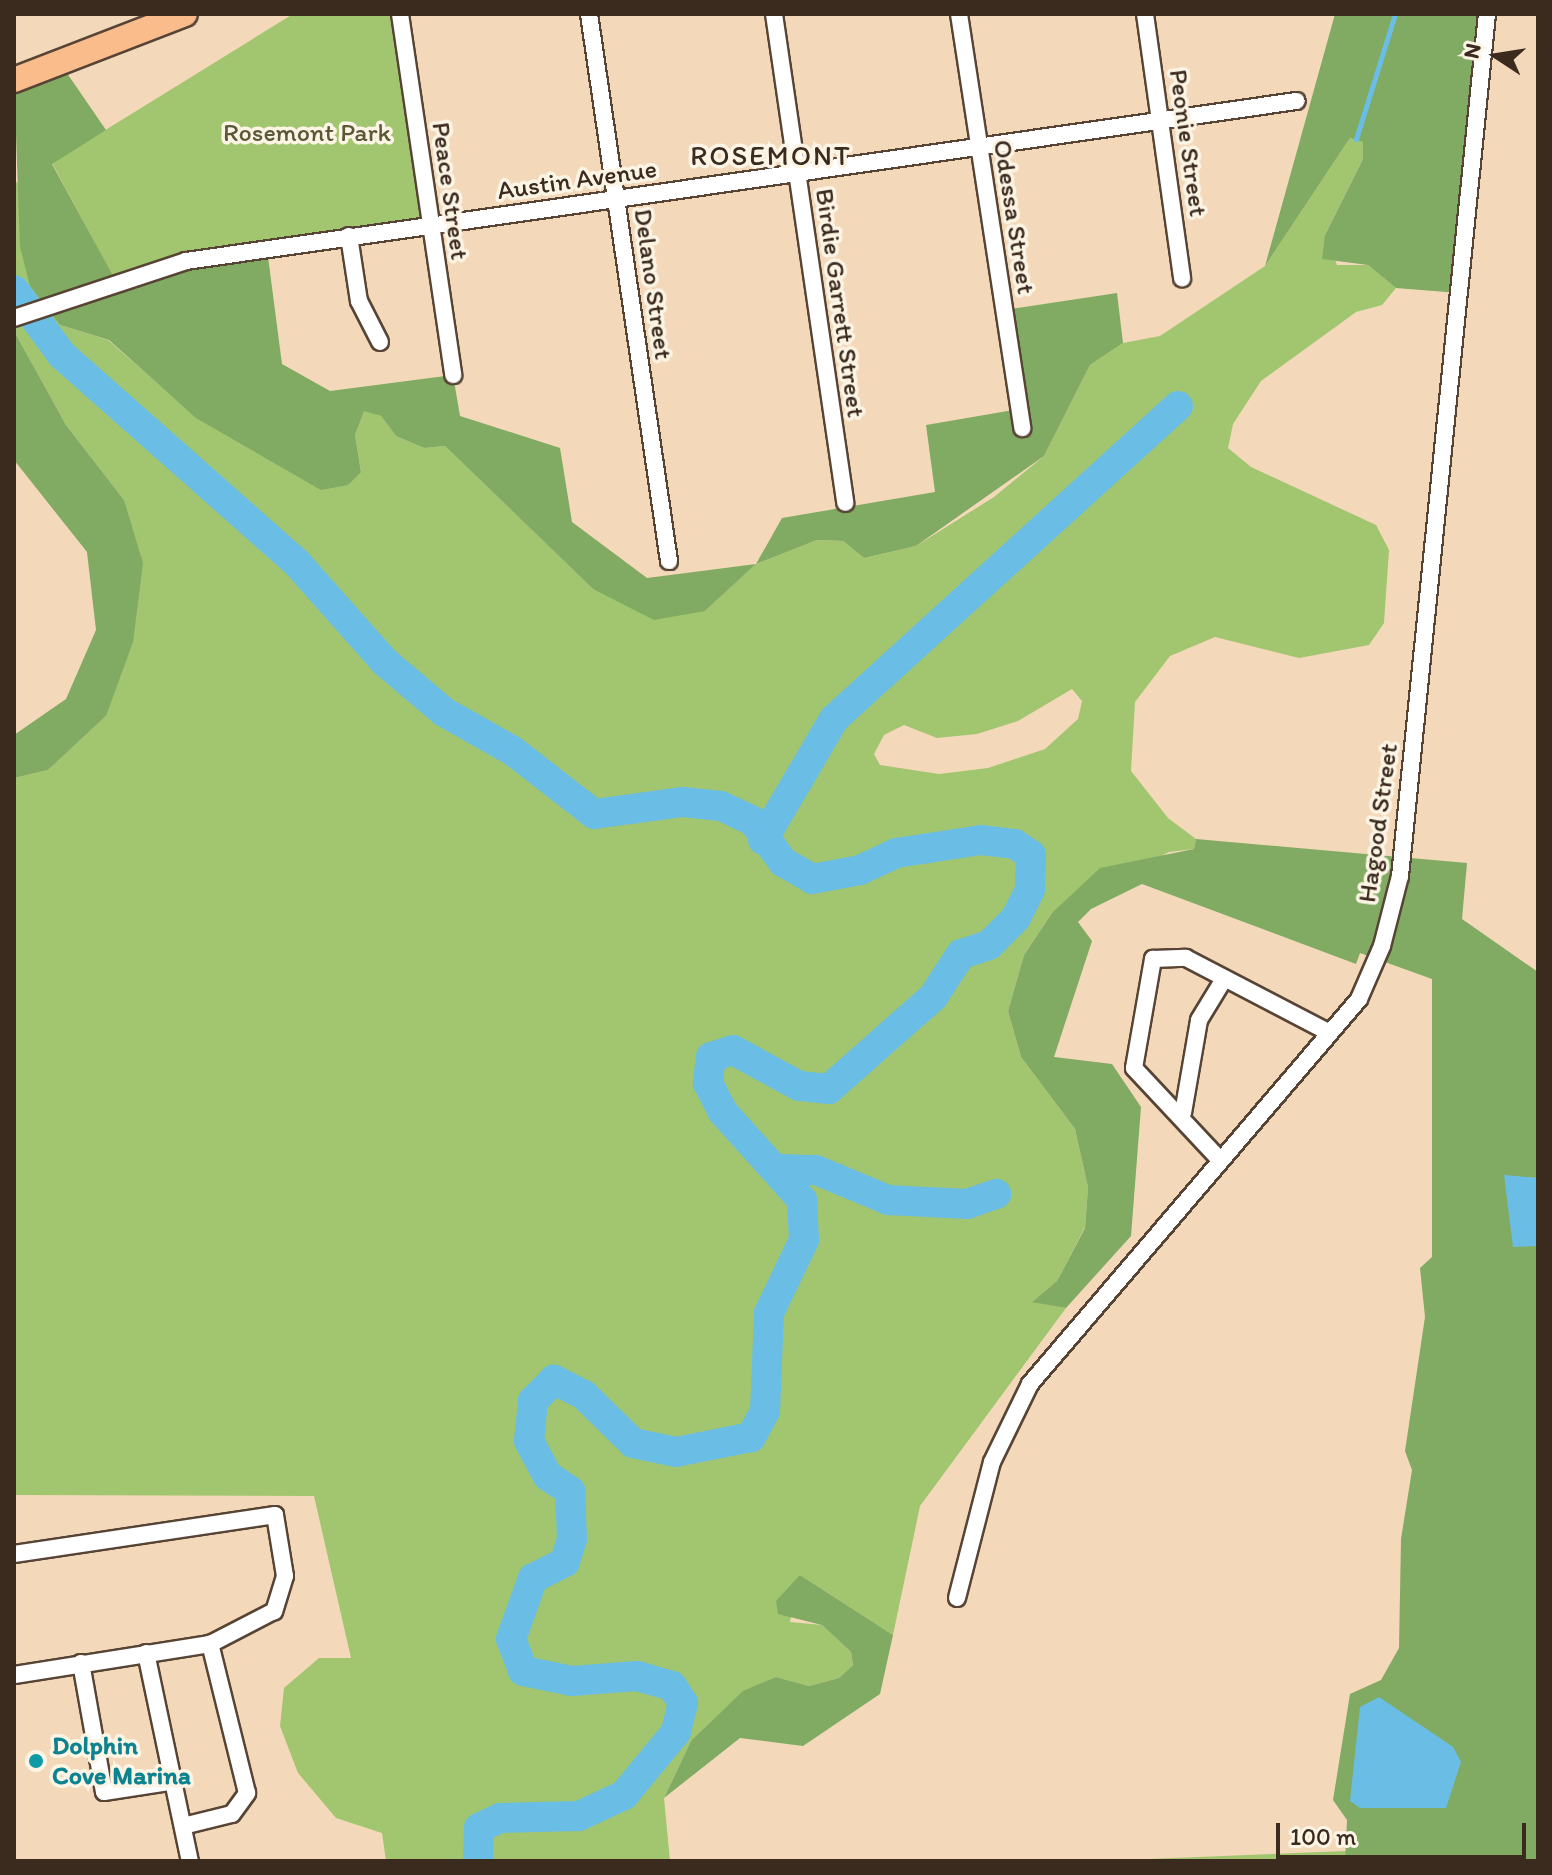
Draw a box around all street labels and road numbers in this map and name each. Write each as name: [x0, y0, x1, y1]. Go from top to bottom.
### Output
street label: Peonie Street: [1162, 68, 1214, 218]
street label: Peace Street: [425, 120, 475, 262]
street label: Odessa Street: [986, 138, 1042, 296]
street label: Austin Avenue: [495, 153, 659, 207]
street label: Birdie Garrett Street: [809, 187, 871, 419]
street label: Delano Street: [627, 207, 679, 361]
street label: Hagood Street: [1351, 742, 1405, 904]

